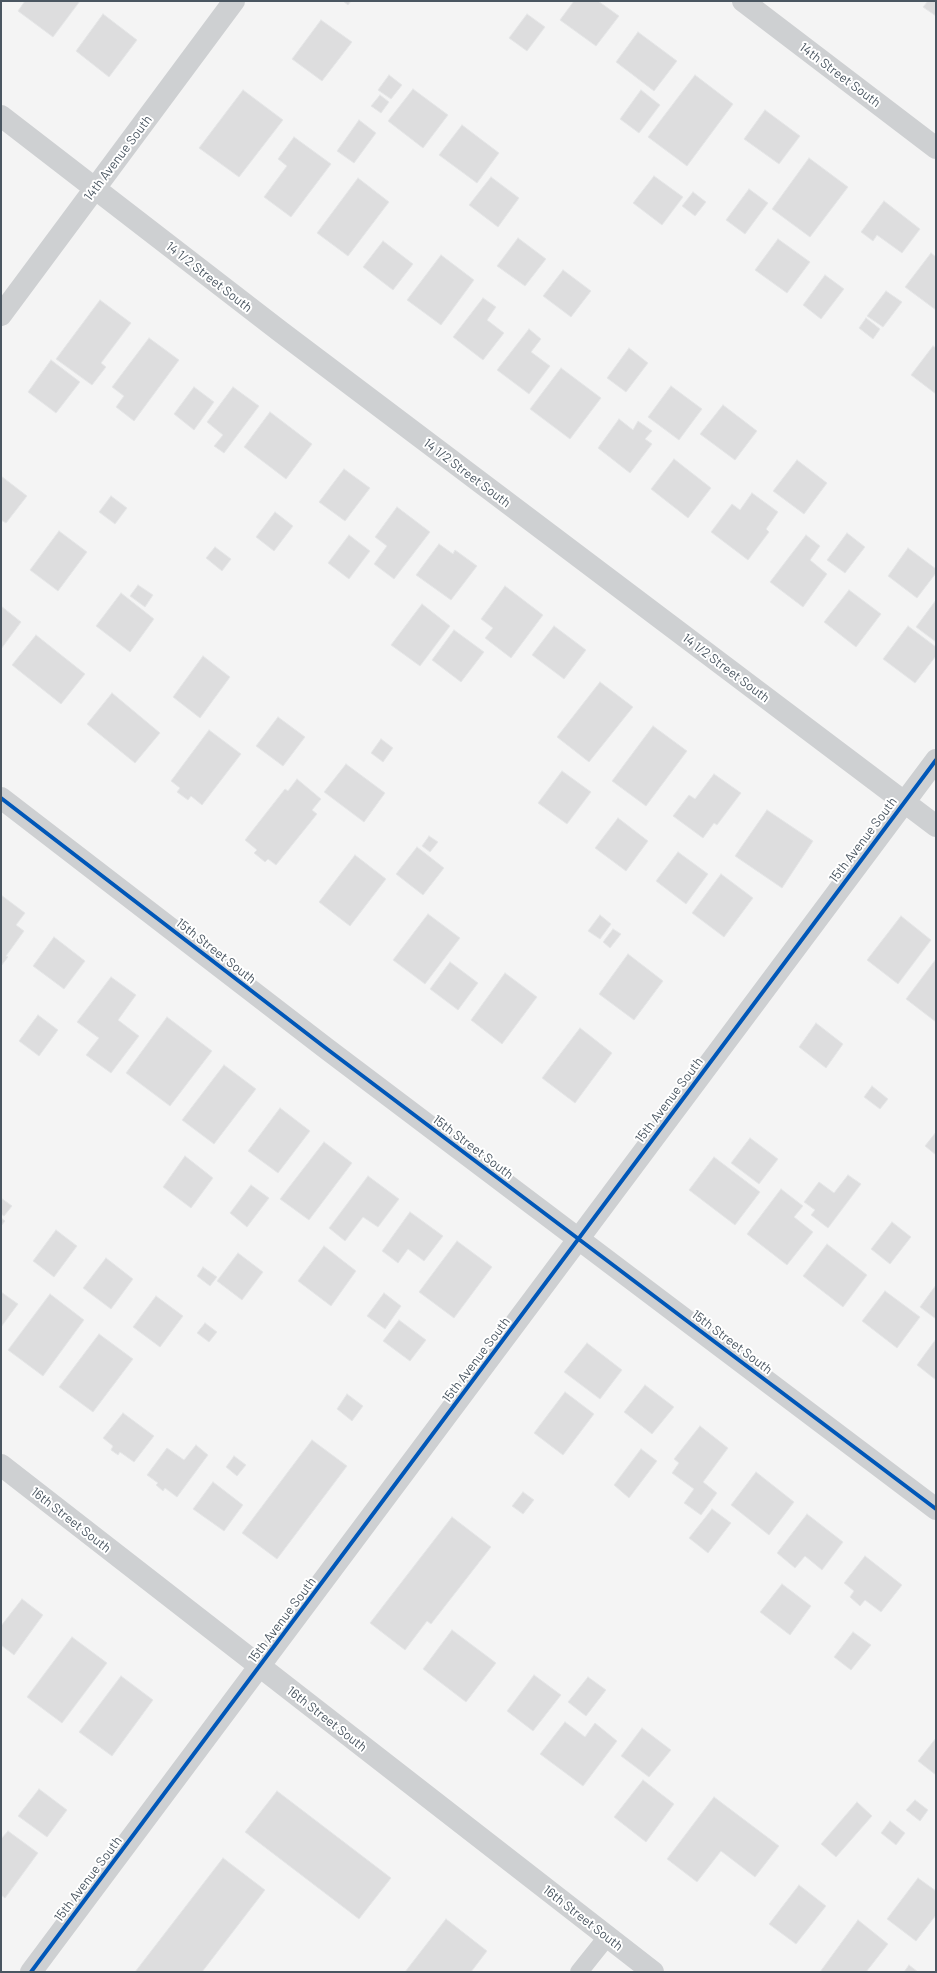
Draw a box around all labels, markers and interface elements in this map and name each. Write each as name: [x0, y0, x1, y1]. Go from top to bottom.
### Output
street label: 14th Street South: [796, 39, 884, 111]
street label: 14th Avenue South: [81, 112, 155, 204]
street label: 14 1/2 Street South: [163, 238, 255, 316]
street label: 14 1/2 Street South: [420, 435, 514, 511]
street label: 14 1/2 Street South: [679, 630, 773, 706]
street label: 15th Avenue South: [826, 794, 900, 886]
street label: 15th Street South: [173, 915, 259, 987]
street label: 15th Avenue South: [632, 1054, 706, 1146]
street label: 15th Street South: [430, 1112, 516, 1182]
street label: 15th Street South: [689, 1307, 775, 1377]
street label: 15th Avenue South: [439, 1314, 513, 1406]
street label: 16th Street South: [28, 1484, 114, 1556]
street label: 15th Avenue South: [245, 1574, 319, 1666]
street label: 16th Street South: [284, 1683, 370, 1755]
street label: 15th Avenue South: [51, 1833, 125, 1925]
street label: 16th Street South: [540, 1882, 626, 1954]

